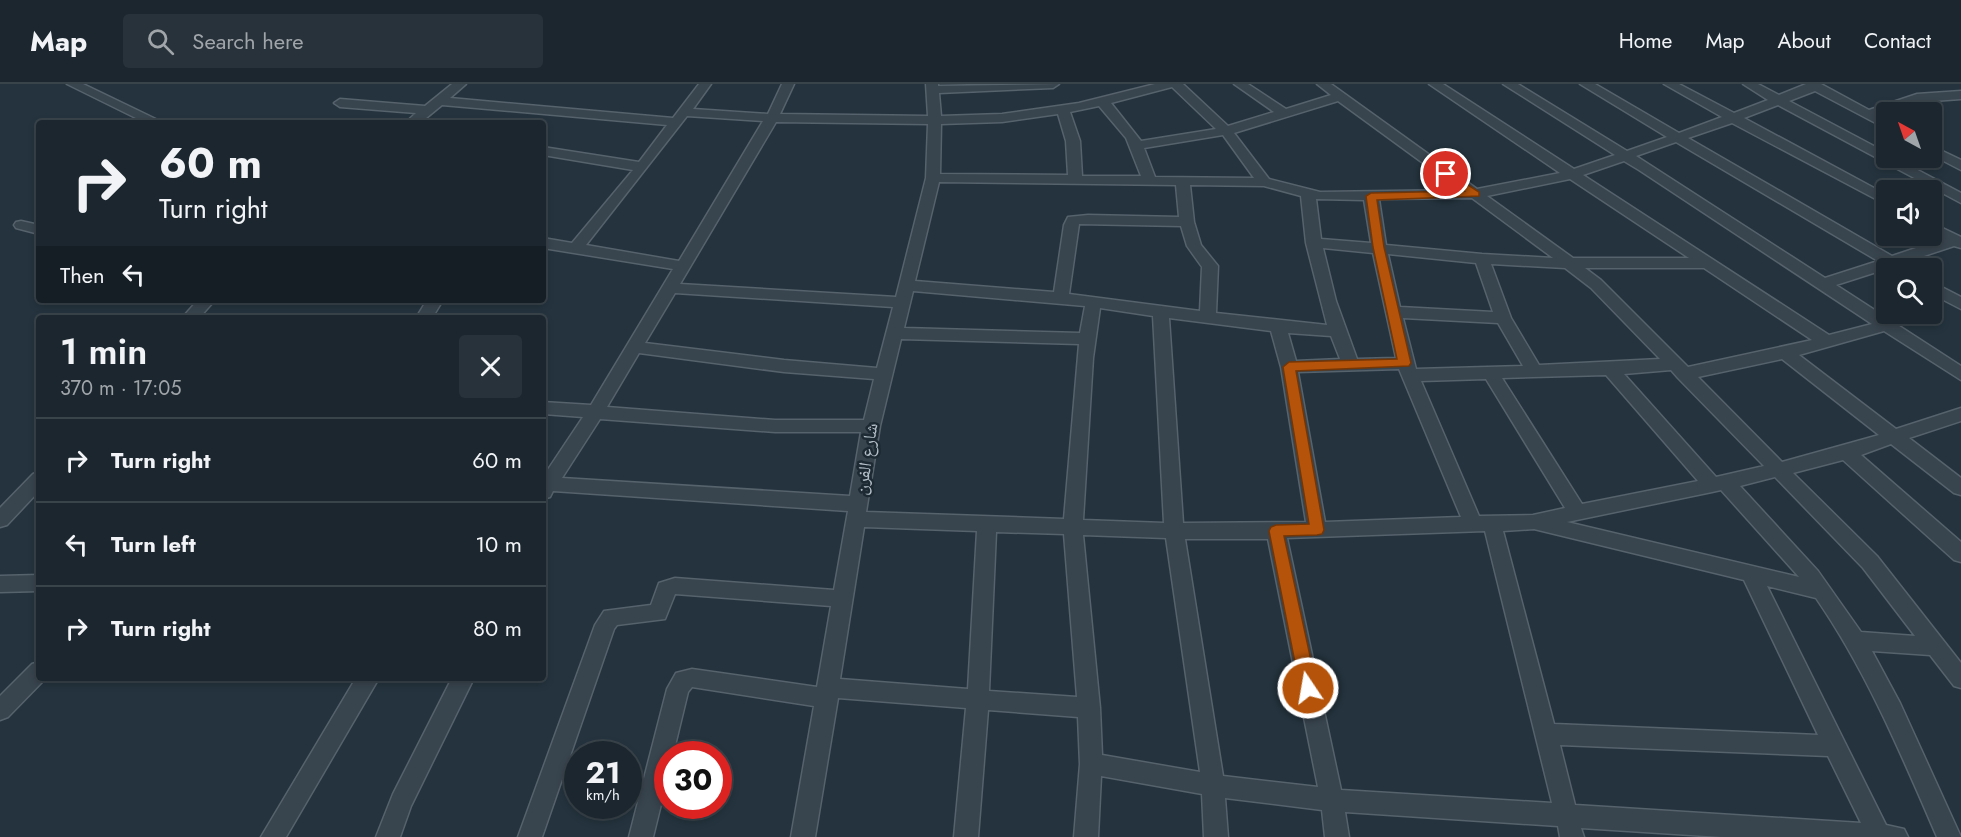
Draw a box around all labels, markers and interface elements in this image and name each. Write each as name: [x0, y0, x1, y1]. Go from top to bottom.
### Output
search box: [123, 14, 543, 68]
text: Map: [30, 21, 87, 62]
icon: search: [144, 25, 177, 58]
text: Search here: [192, 25, 304, 57]
text: Home: [1619, 26, 1672, 56]
text: Map: [1705, 26, 1745, 56]
text: About: [1778, 26, 1831, 56]
text: Contact: [1864, 26, 1931, 56]
north arrow: [1876, 102, 1942, 168]
map controls: [1876, 102, 1942, 324]
text: 60 m: [159, 133, 262, 194]
icon: right: [60, 144, 138, 222]
pin: [1420, 148, 1471, 199]
icon: arrive: [1429, 157, 1462, 190]
button: sound: [1876, 180, 1942, 246]
text: Turn right: [159, 189, 267, 228]
icon: left: [117, 258, 150, 291]
button: search: [1876, 258, 1942, 324]
text: Then: [60, 259, 105, 291]
text: 1 min: [60, 325, 147, 377]
button: close: [459, 335, 522, 398]
text: 370 m · 17:05: [60, 374, 182, 403]
street label: شارع الفرن: [847, 421, 885, 497]
icon: right: [60, 444, 93, 477]
text: Turn right: [111, 444, 211, 476]
text: 60 m: [472, 444, 522, 476]
icon: left: [60, 528, 93, 561]
text: Turn left: [111, 528, 196, 560]
text: 10 m: [475, 528, 522, 560]
icon: right: [60, 612, 93, 645]
text: Turn right: [111, 612, 211, 644]
text: 80 m: [473, 612, 522, 644]
position arrow: [1276, 656, 1340, 720]
speed limit sign: 30: [654, 741, 732, 819]
text: 21: [586, 751, 620, 794]
text: km/h: [586, 784, 620, 806]

